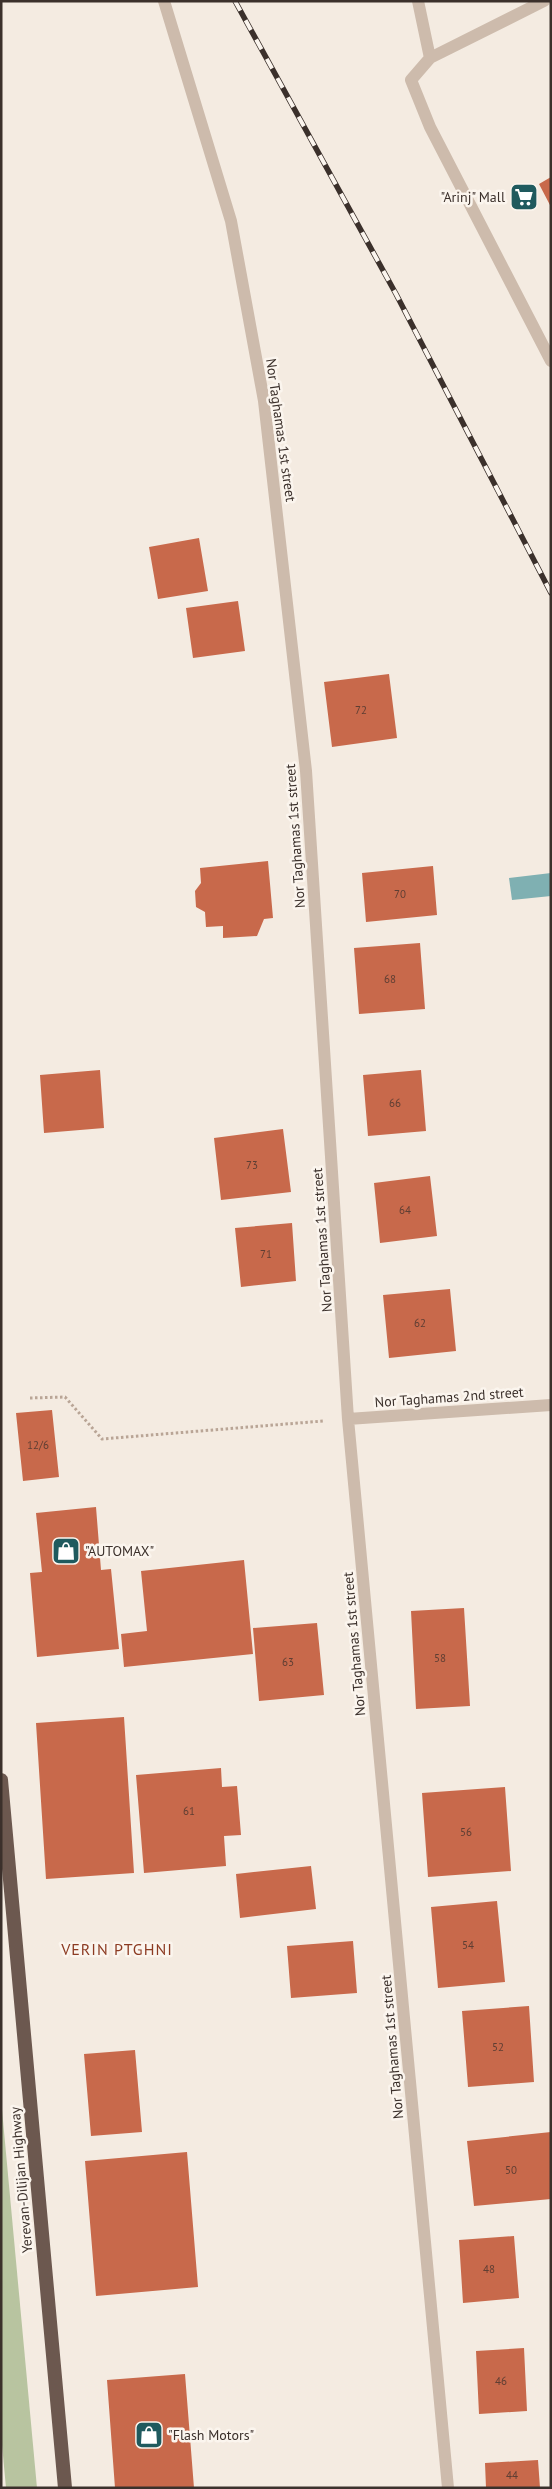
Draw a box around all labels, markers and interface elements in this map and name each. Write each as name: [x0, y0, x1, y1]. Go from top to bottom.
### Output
supermarket icon: "Arinj" Mall: [509, 182, 539, 212]
place label: "Arinj" Mall: [440, 188, 505, 206]
street label: Nor Taghamas 1st street: [262, 357, 300, 503]
house number: 72: [355, 703, 367, 717]
street label: Nor Taghamas 1st street: [281, 763, 309, 909]
house number: 70: [394, 887, 406, 901]
house number: 68: [384, 972, 396, 986]
house number: 66: [389, 1096, 401, 1110]
house number: 73: [246, 1158, 258, 1172]
street label: Nor Taghamas 1st street: [308, 1167, 336, 1313]
house number: 64: [399, 1203, 411, 1217]
house number: 71: [260, 1247, 272, 1261]
house number: 62: [414, 1316, 426, 1330]
street label: Nor Taghamas 2nd street: [374, 1383, 524, 1411]
house number: 12/6: [27, 1438, 49, 1452]
shop icon: "AUTOMAX": [51, 1536, 81, 1566]
place label: "AUTOMAX": [85, 1542, 154, 1560]
street label: Nor Taghamas 1st street: [339, 1571, 369, 1717]
house number: 58: [434, 1651, 446, 1665]
house number: 63: [282, 1655, 294, 1669]
house number: 61: [183, 1804, 195, 1818]
house number: 56: [460, 1825, 472, 1839]
house number: 54: [462, 1938, 474, 1952]
district label: VERIN PTGHNI: [60, 1939, 173, 1959]
street label: Nor Taghamas 1st street: [377, 1974, 407, 2120]
house number: 52: [492, 2040, 504, 2054]
street label: Yerevan-Dilijan Highway: [6, 2106, 36, 2254]
house number: 50: [505, 2163, 517, 2177]
house number: 48: [483, 2262, 495, 2276]
house number: 46: [495, 2374, 507, 2388]
shop icon: "Flash Motors": [134, 2420, 164, 2450]
place label: "Flash Motors": [168, 2426, 254, 2444]
house number: 44: [506, 2468, 518, 2482]

